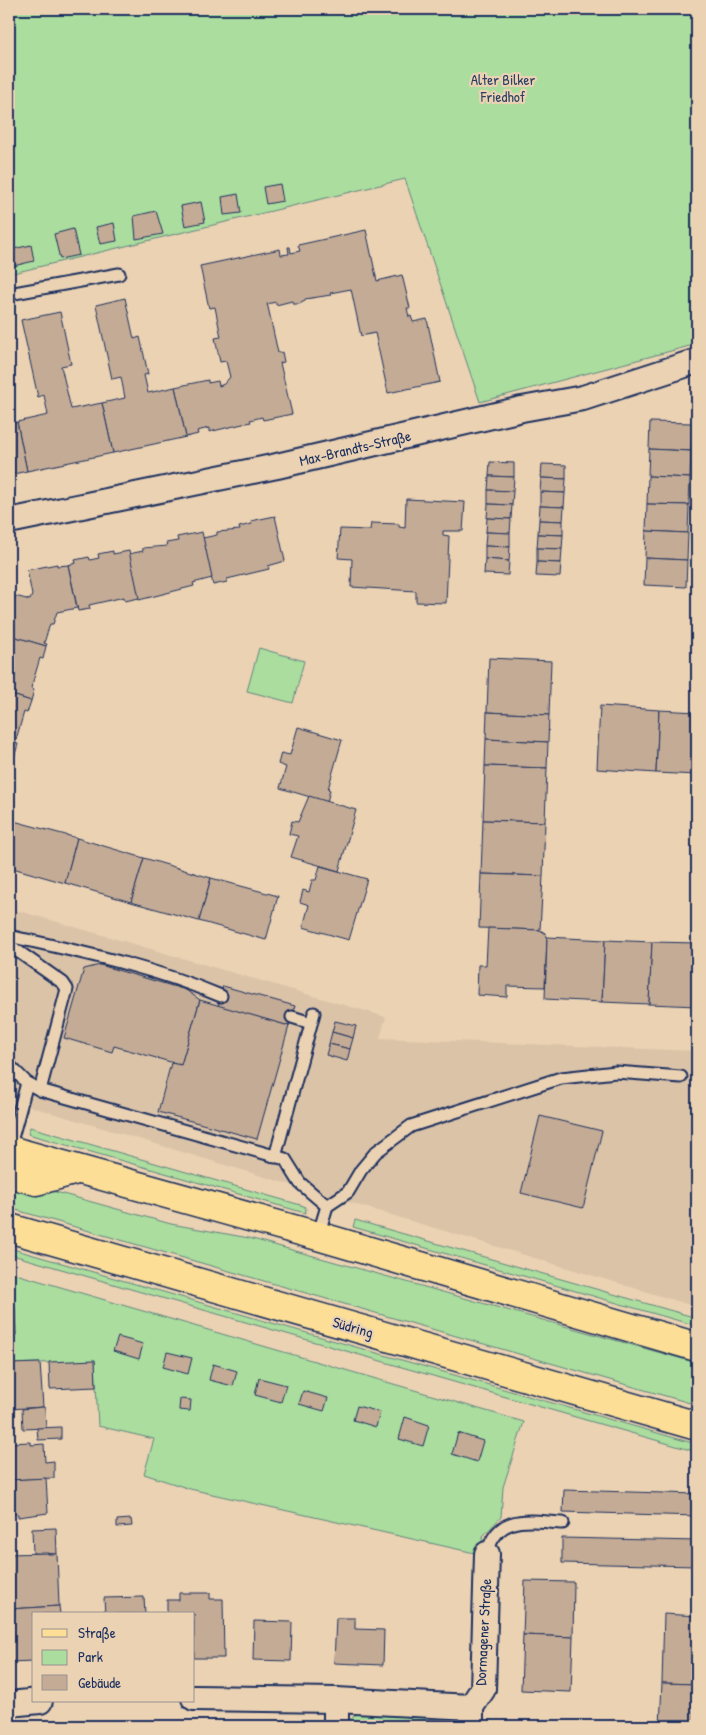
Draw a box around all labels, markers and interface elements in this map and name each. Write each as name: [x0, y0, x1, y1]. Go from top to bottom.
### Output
park label: Alter Bilker Friedhof: [471, 69, 536, 107]
street label: Max-Brandts-Straße: [297, 425, 413, 471]
street label: Südring: [330, 1311, 376, 1343]
street label: Dormagener Straße: [470, 1578, 496, 1686]
legend: [32, 1612, 195, 1702]
text: Straße: [78, 1622, 116, 1643]
text: Park: [78, 1646, 103, 1667]
text: Gebäude: [78, 1672, 121, 1693]

